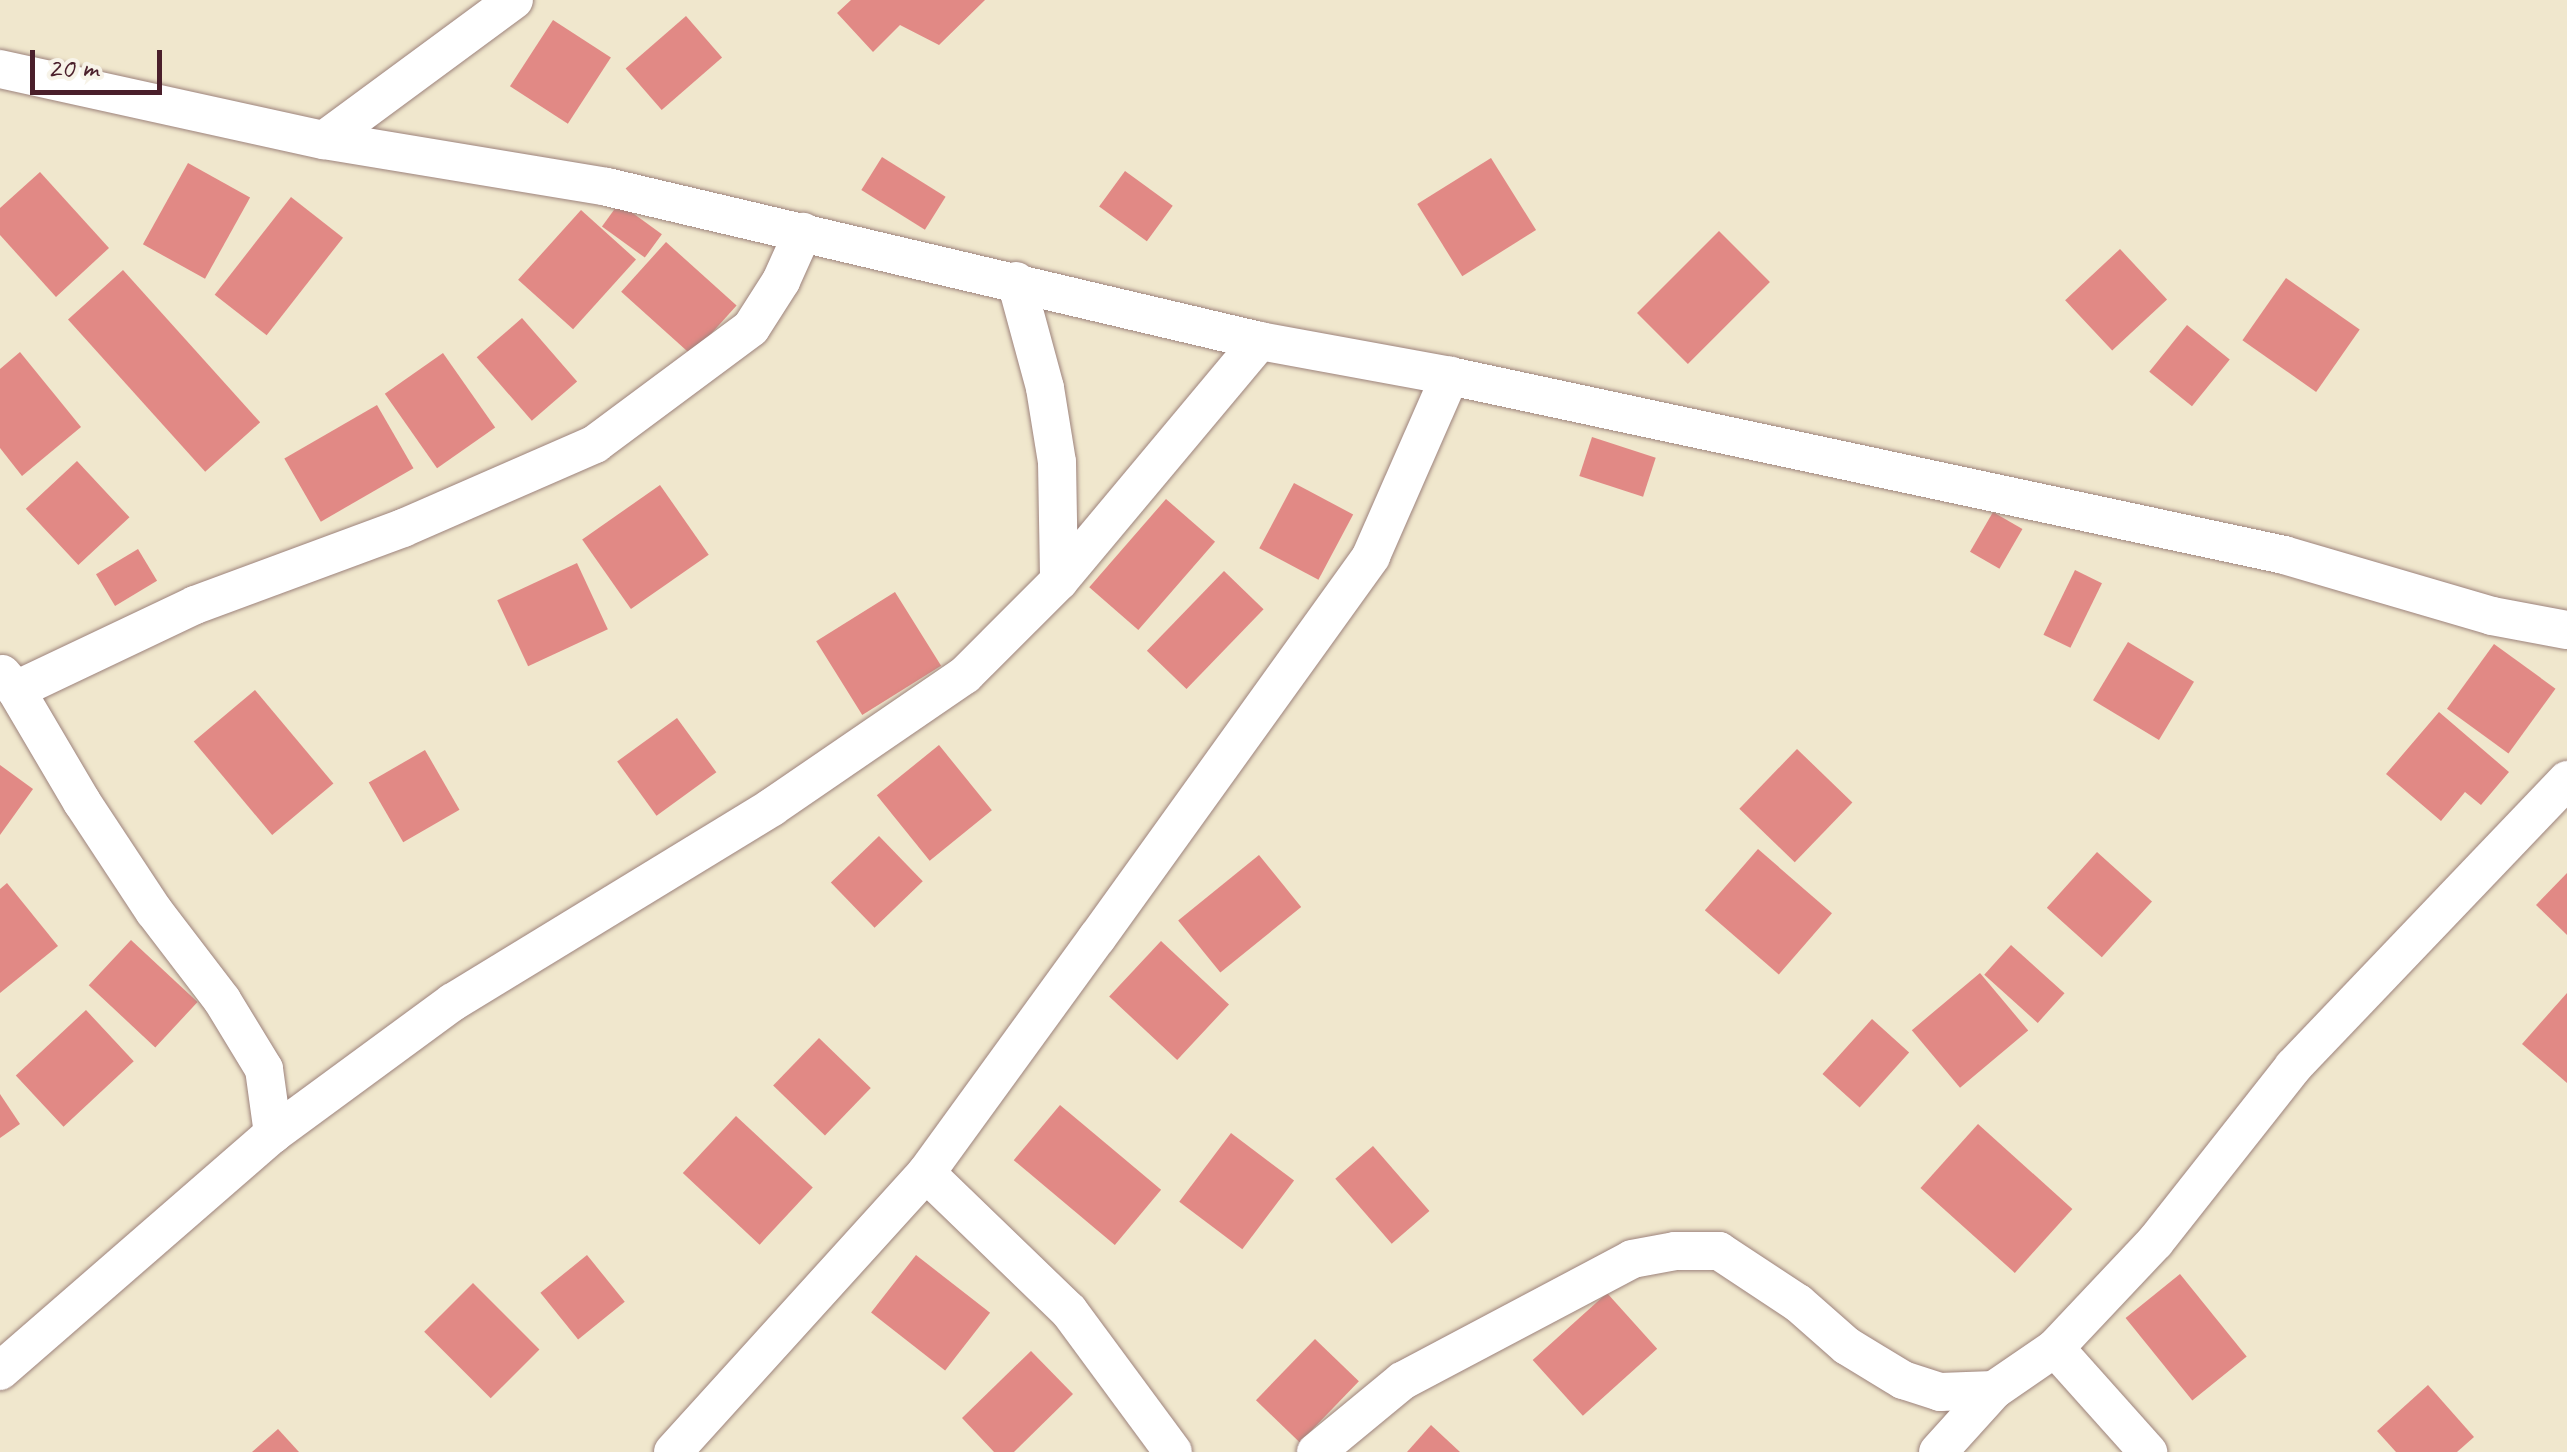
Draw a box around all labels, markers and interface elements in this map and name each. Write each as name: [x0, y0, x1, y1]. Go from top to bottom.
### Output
scale bar: [35, 30, 168, 92]
text: 20 m: [47, 48, 98, 86]

